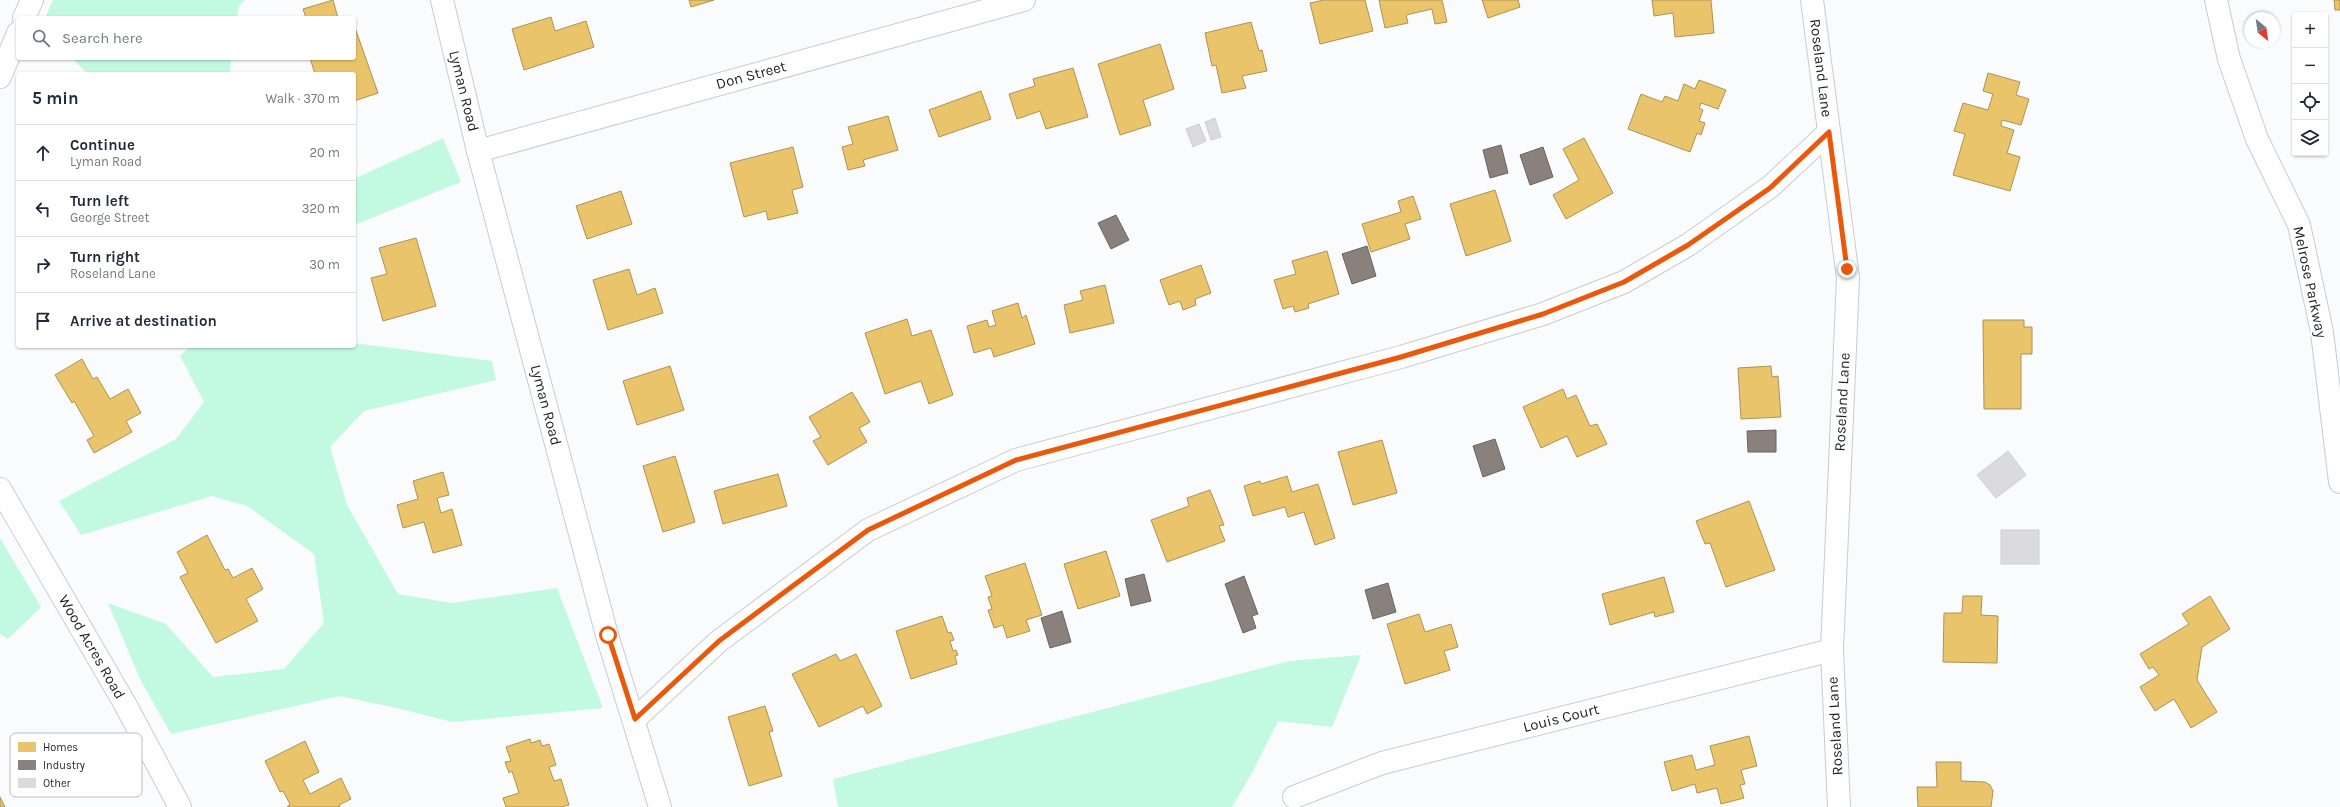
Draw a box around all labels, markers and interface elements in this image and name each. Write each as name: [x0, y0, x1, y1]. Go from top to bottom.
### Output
north arrow: [2244, 12, 2280, 48]
map controls: [2292, 12, 2328, 156]
button: +: [2292, 12, 2328, 48]
search box: [16, 16, 356, 60]
street label: Roseland Lane: [1806, 18, 1836, 118]
icon: search: [30, 27, 52, 49]
text: Search here: [62, 29, 143, 47]
button: −: [2292, 48, 2328, 84]
street label: Lyman Road: [445, 49, 483, 133]
street label: Don Street: [714, 57, 788, 93]
button: locate: [2292, 84, 2328, 120]
text: 5 min: [32, 88, 79, 108]
text: Walk · 370 m: [265, 91, 340, 106]
button: layers: [2292, 120, 2328, 156]
text: Continue: [70, 136, 135, 154]
icon: ahead: [32, 142, 54, 164]
text: 20 m: [310, 145, 340, 160]
text: Lyman Road: [70, 154, 142, 169]
text: Turn left: [70, 192, 129, 210]
icon: left: [32, 198, 54, 220]
text: 320 m: [302, 201, 340, 216]
text: George Street: [70, 210, 149, 225]
street label: Melrose Parkway: [2289, 224, 2331, 340]
text: Turn right: [70, 248, 140, 266]
icon: right: [32, 254, 54, 276]
text: 30 m: [309, 257, 340, 272]
route end: [1838, 260, 1856, 278]
text: Roseland Lane: [70, 266, 156, 281]
icon: arrive: [32, 310, 54, 332]
text: Arrive at destination: [70, 312, 217, 330]
street label: Roseland Lane: [1830, 352, 1854, 452]
street label: Lyman Road: [527, 363, 565, 447]
street label: Wood Acres Road: [55, 592, 129, 702]
route start: [599, 626, 617, 644]
street label: Roseland Lane: [1823, 676, 1847, 776]
street label: Louis Court: [1521, 700, 1601, 736]
legend: [10, 733, 142, 797]
text: Homes: [43, 741, 78, 754]
text: Industry: [43, 759, 85, 772]
text: Other: [43, 777, 71, 790]

